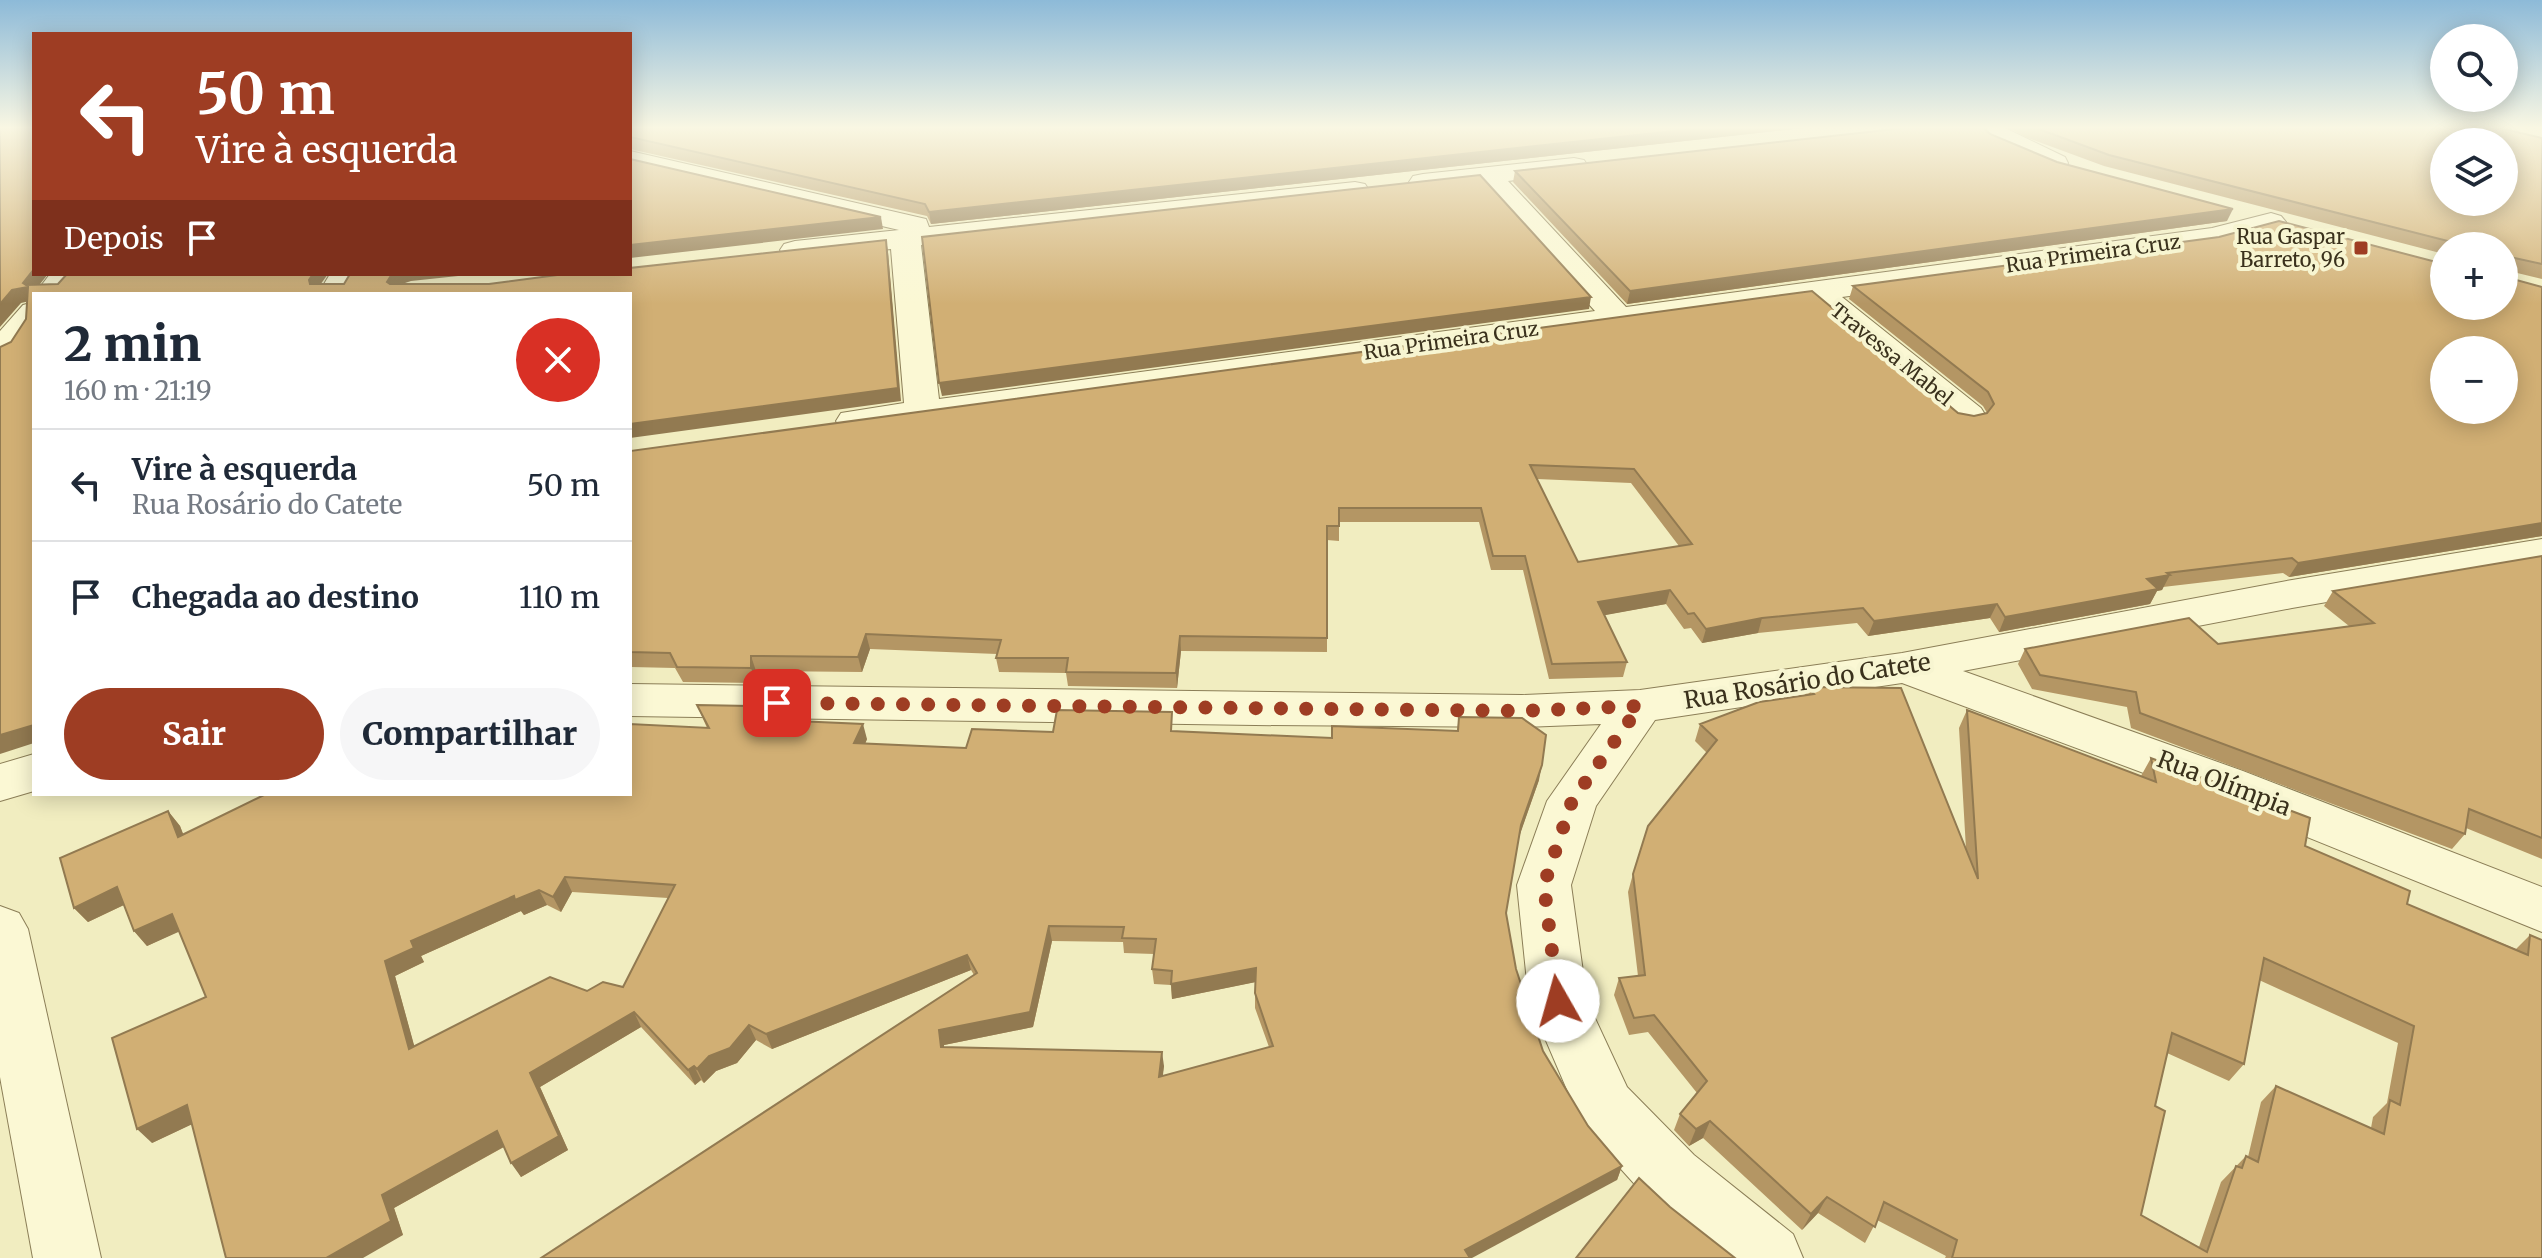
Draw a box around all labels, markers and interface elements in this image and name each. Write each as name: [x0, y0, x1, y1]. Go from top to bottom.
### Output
map controls: [2430, 24, 2518, 424]
button: search: [2430, 24, 2518, 112]
text: 50 m: [196, 59, 335, 129]
icon: left: [64, 64, 168, 168]
text: Vire à esquerda: [196, 128, 458, 173]
button: layers: [2430, 128, 2518, 216]
icon: arrive: [180, 216, 224, 260]
text: Depois: [64, 219, 164, 257]
place label: Rua Gaspar Barreto, 96: [2236, 224, 2345, 272]
street label: Rua Primeira Cruz: [2004, 228, 2182, 278]
button: +: [2430, 232, 2518, 320]
marker: Rua Gaspar Barreto, 96: [2352, 239, 2370, 257]
street label: Travessa Mabel: [1826, 297, 1958, 411]
text: 2 min: [64, 314, 201, 374]
street label: Rua Primeira Cruz: [1362, 315, 1540, 365]
button: close: [516, 318, 600, 402]
button: −: [2430, 336, 2518, 424]
text: 160 m · 21:19: [64, 374, 212, 407]
text: Vire à esquerda: [132, 450, 357, 488]
icon: left: [64, 463, 108, 507]
text: 50 m: [527, 466, 600, 504]
text: Rua Rosário do Catete: [132, 488, 402, 521]
icon: arrive: [64, 575, 108, 619]
text: Chegada ao destino: [132, 578, 419, 616]
text: 110 m: [519, 578, 600, 616]
street label: Rua Rosário do Catete: [1681, 646, 1933, 716]
pin: [743, 669, 811, 737]
icon: arrive: [755, 681, 799, 725]
button: Sair: [64, 688, 324, 780]
button: Compartilhar: [340, 688, 600, 780]
street label: Rua Olímpia: [2153, 743, 2295, 823]
position arrow: [1516, 959, 1600, 1043]

